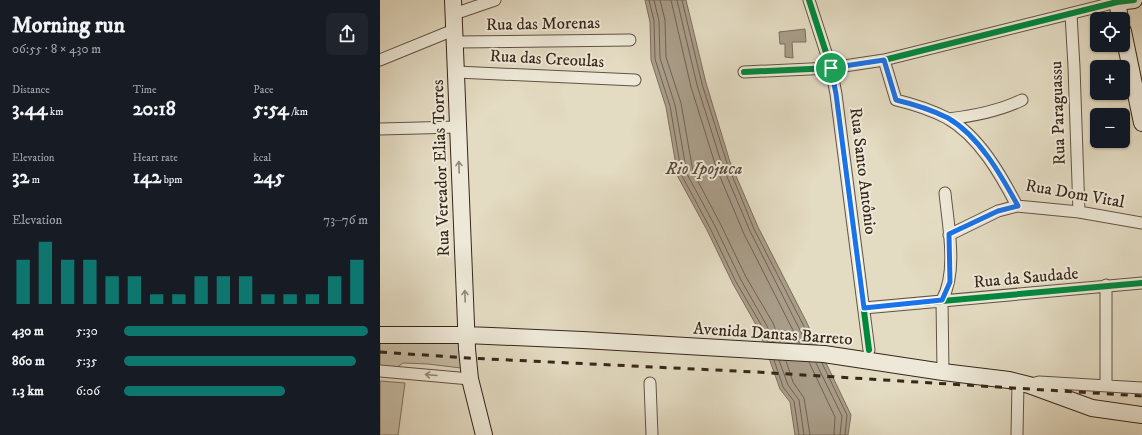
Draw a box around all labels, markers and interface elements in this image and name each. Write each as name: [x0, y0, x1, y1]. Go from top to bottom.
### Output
text: Morning run: [12, 12, 125, 39]
street label: Rua das Morenas: [486, 12, 601, 36]
map controls: [1090, 12, 1130, 148]
button: locate: [1090, 12, 1130, 52]
button: share: [326, 13, 368, 55]
text: 06:55 · 8 × 430 m: [12, 41, 101, 57]
street label: Rua das Creoulas: [489, 45, 605, 73]
pin: [814, 51, 848, 85]
icon: arrive: [820, 57, 842, 79]
street label: Rua Paraguassu: [1045, 60, 1071, 166]
button: +: [1090, 60, 1130, 100]
street label: Rua Vereador Elias Torres: [427, 79, 455, 257]
text: Distance: [12, 83, 50, 97]
text: Time: [133, 83, 157, 97]
text: Pace: [253, 83, 274, 97]
text: 3.44: [12, 97, 47, 122]
text: 20:18: [133, 97, 176, 122]
text: 5:54: [253, 97, 289, 122]
text: km: [47, 105, 64, 119]
text: /km: [289, 105, 308, 119]
street label: Rua Santo Antônio: [844, 106, 882, 236]
button: −: [1090, 108, 1130, 148]
text: Elevation: [12, 151, 55, 165]
text: Heart rate: [133, 151, 178, 165]
text: kcal: [253, 151, 271, 165]
water label: Rio Ipojuca: [665, 158, 743, 180]
one-way arrow: [456, 160, 463, 173]
text: 32: [12, 165, 29, 190]
text: 142: [133, 165, 161, 190]
text: 245: [253, 165, 284, 190]
text: m: [29, 173, 40, 187]
text: bpm: [161, 173, 183, 187]
street label: Rua Dom Vital: [1024, 174, 1126, 214]
text: Elevation: [12, 212, 62, 228]
text: 73–76 m: [323, 212, 368, 228]
street label: Rua da Saudade: [973, 262, 1079, 294]
one-way arrow: [461, 290, 468, 303]
street label: Avenida Dantas Barreto: [693, 317, 853, 351]
text: 430 m: [12, 323, 44, 339]
text: 5:30: [76, 323, 98, 339]
text: 860 m: [12, 353, 45, 369]
text: 5:35: [76, 353, 97, 369]
one-way arrow: [425, 372, 438, 379]
text: 1.3 km: [12, 383, 44, 399]
text: 6:06: [76, 383, 100, 399]

